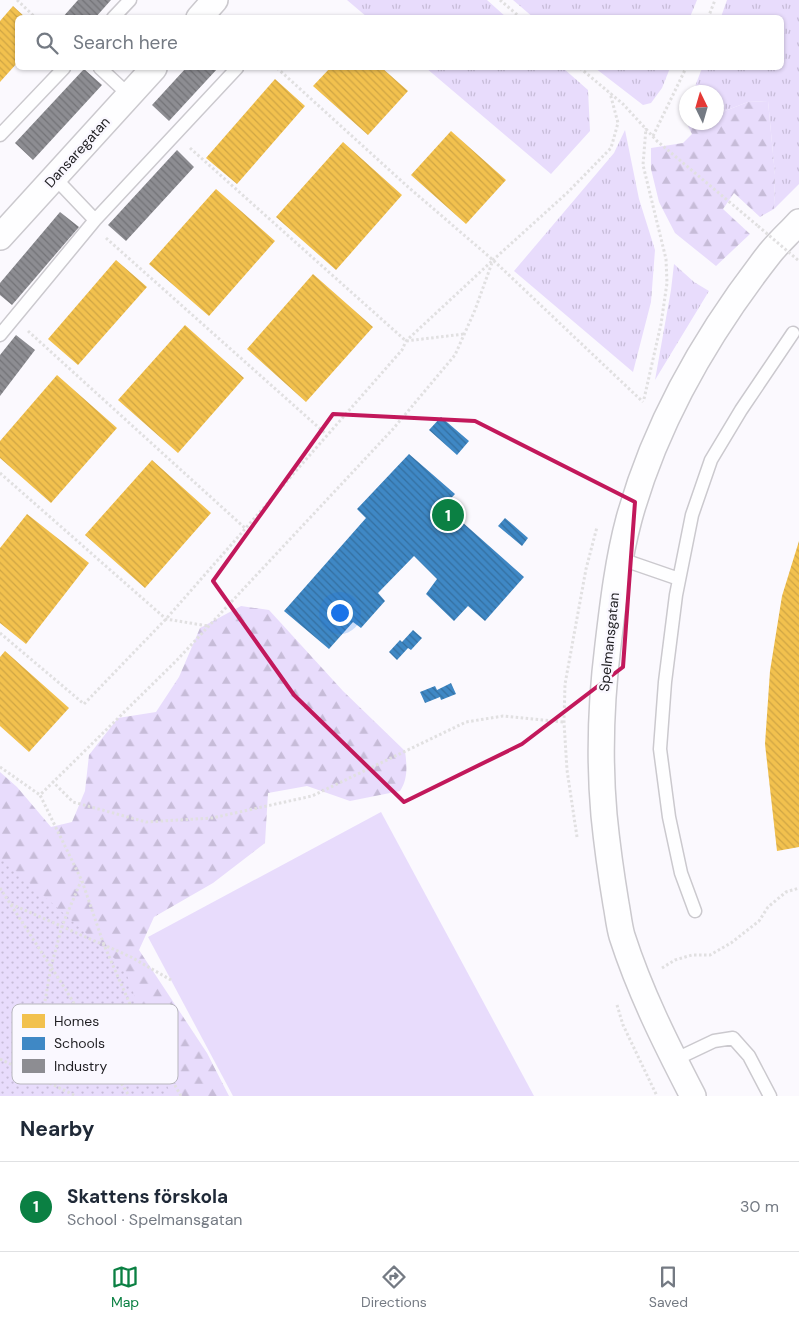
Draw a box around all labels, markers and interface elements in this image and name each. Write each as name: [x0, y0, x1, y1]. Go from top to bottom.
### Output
search box: [15, 15, 784, 70]
icon: search: [33, 29, 61, 57]
text: Search here: [73, 30, 178, 55]
north arrow: [679, 85, 724, 130]
street label: Dansaregatan: [40, 113, 114, 191]
pin: 1: [432, 496, 464, 534]
street label: Spelmansgatan: [595, 592, 623, 692]
your location: [327, 600, 353, 626]
legend: [12, 1004, 178, 1084]
text: Homes: [54, 1012, 99, 1030]
text: Schools: [54, 1034, 105, 1052]
text: Industry: [54, 1057, 107, 1075]
text: Nearby: [20, 1115, 94, 1143]
text: Skattens förskola: [67, 1184, 228, 1209]
text: 1: [33, 1196, 39, 1217]
text: 30 m: [740, 1196, 779, 1217]
text: School · Spelmansgatan: [67, 1209, 243, 1230]
tab: Map: [111, 1263, 139, 1311]
tab: Directions: [361, 1263, 427, 1311]
tab: Saved: [649, 1263, 688, 1311]

